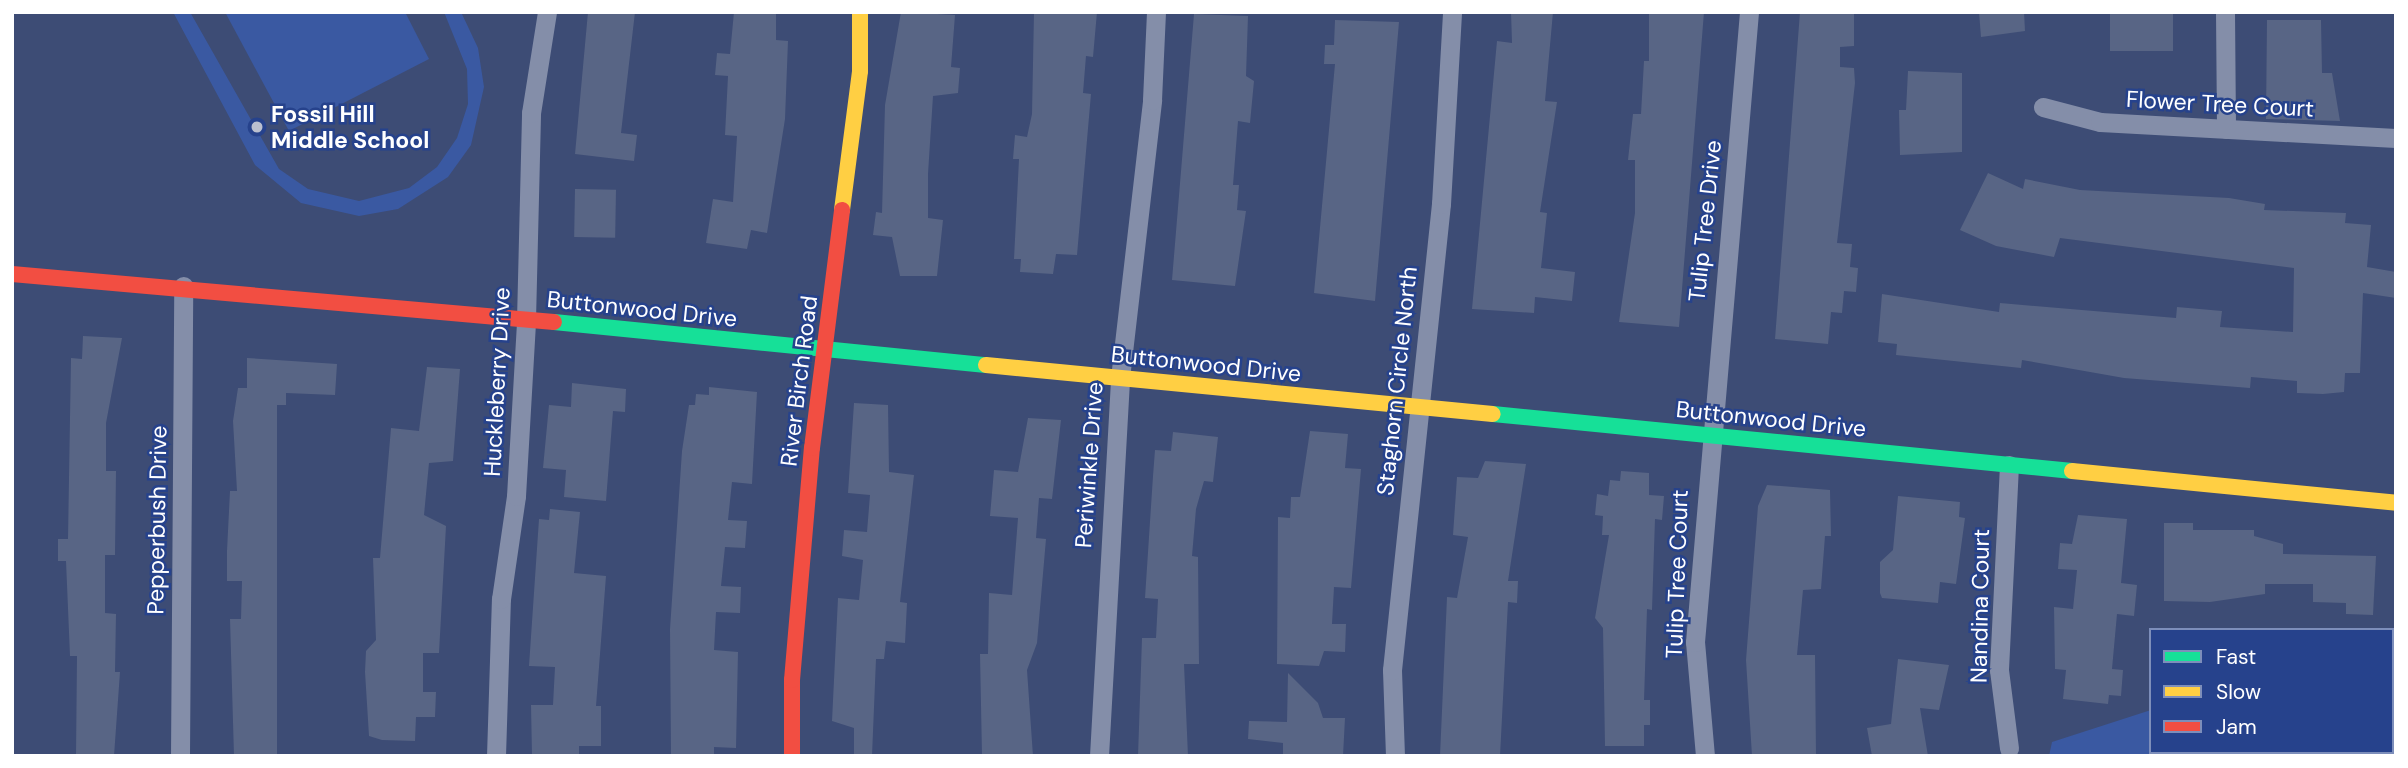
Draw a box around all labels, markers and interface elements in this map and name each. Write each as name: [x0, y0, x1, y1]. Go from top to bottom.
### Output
street label: Flower Tree Court: [2125, 85, 2315, 123]
place label: Fossil Hill Middle School: [271, 100, 429, 154]
marker: Fossil Hill Middle School: [249, 119, 265, 135]
street label: Tulip Tree Drive: [1683, 139, 1727, 303]
street label: Staghorn Circle North: [1371, 265, 1423, 497]
street label: Buttonwood Drive: [546, 285, 738, 333]
street label: Huckleberry Drive: [478, 287, 516, 477]
street label: River Birch Road: [775, 294, 823, 468]
street label: Buttonwood Drive: [1110, 340, 1302, 388]
street label: Periwinkle Drive: [1069, 381, 1109, 549]
street label: Buttonwood Drive: [1675, 395, 1867, 443]
street label: Pepperbush Drive: [142, 425, 172, 615]
street label: Tulip Tree Court: [1660, 489, 1694, 659]
street label: Nandina Court: [1965, 529, 1995, 683]
legend: [2149, 628, 2394, 754]
text: Fast: [2216, 643, 2256, 671]
text: Slow: [2216, 678, 2261, 706]
text: Jam: [2216, 713, 2257, 741]

